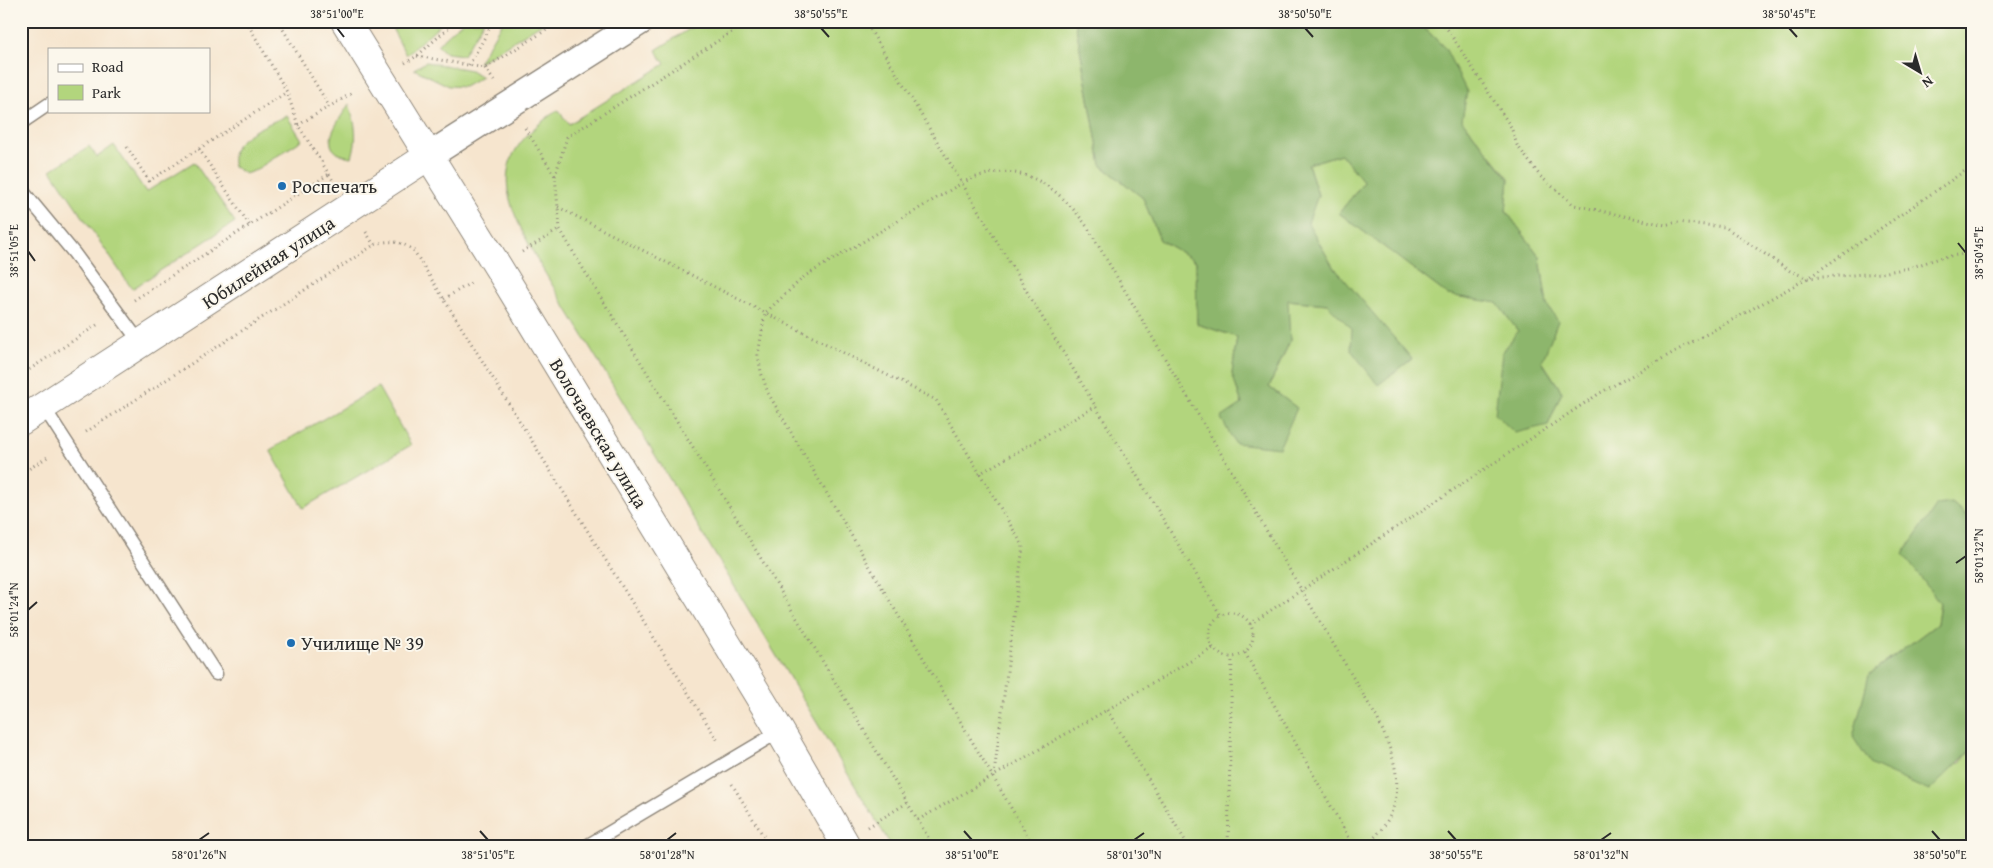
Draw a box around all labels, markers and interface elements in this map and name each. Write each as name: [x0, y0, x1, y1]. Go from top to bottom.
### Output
text: 38°51'00"E: [310, 5, 364, 22]
text: 38°50'55"E: [794, 5, 848, 22]
text: 38°50'50"E: [1278, 5, 1332, 22]
text: 38°50'45"E: [1762, 5, 1816, 22]
legend: [48, 48, 210, 112]
north arrow: [1896, 48, 1946, 98]
text: Road: [92, 56, 123, 77]
text: N: [1918, 71, 1938, 93]
text: Park: [92, 82, 121, 103]
place label: Роспечать: [292, 172, 377, 200]
marker: Роспечать: [276, 180, 288, 192]
street label: Юбилейная улица: [196, 209, 340, 315]
text: 38°51'05"E: [5, 224, 22, 278]
text: 38°50'45"E: [1970, 226, 1987, 280]
street label: Волочаевская улица: [543, 353, 655, 513]
text: 58°01'32"N: [1970, 528, 1987, 584]
text: 58°01'24"N: [5, 582, 22, 638]
place label: Училище № 39: [301, 629, 424, 657]
marker: Училище № 39: [285, 637, 297, 649]
text: 58°01'26"N: [171, 846, 227, 863]
text: 38°51'05"E: [461, 846, 515, 863]
text: 58°01'28"N: [639, 846, 695, 863]
text: 38°51'00"E: [945, 846, 999, 863]
text: 58°01'30"N: [1106, 846, 1162, 863]
text: 38°50'55"E: [1429, 846, 1483, 863]
text: 58°01'32"N: [1573, 846, 1629, 863]
text: 38°50'50"E: [1913, 846, 1967, 863]

